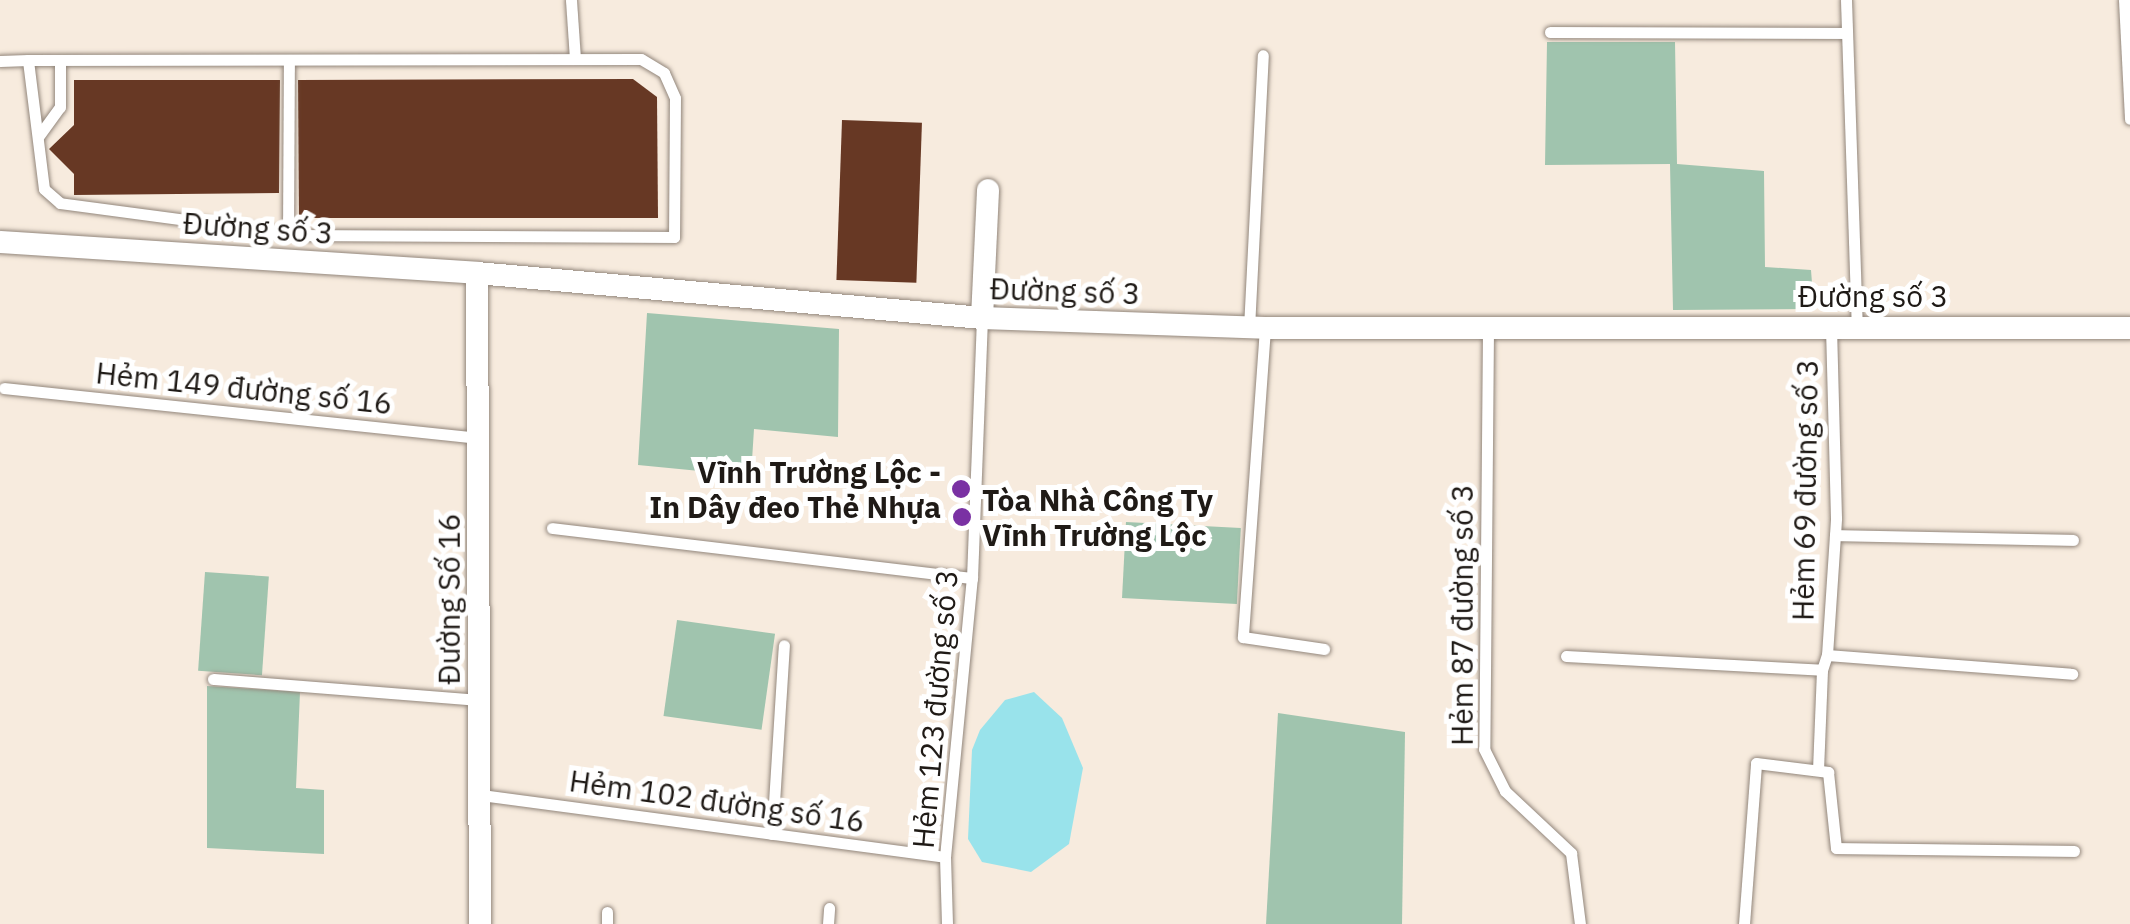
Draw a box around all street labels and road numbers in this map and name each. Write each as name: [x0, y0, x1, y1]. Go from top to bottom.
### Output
street label: Đường số 3: [182, 205, 334, 251]
street label: Đường số 3: [989, 270, 1141, 312]
street label: Đường số 3: [1798, 278, 1948, 314]
street label: Hẻm 149 đường số 16: [94, 355, 394, 421]
street label: Hẻm 69 đường số 3: [1785, 359, 1825, 621]
street label: Hẻm 87 đường số 3: [1444, 484, 1480, 746]
street label: Đường Số 16: [431, 513, 467, 685]
street label: Hẻm 123 đường số 3: [905, 568, 965, 850]
street label: Hẻm 102 đường số 16: [567, 762, 867, 840]

